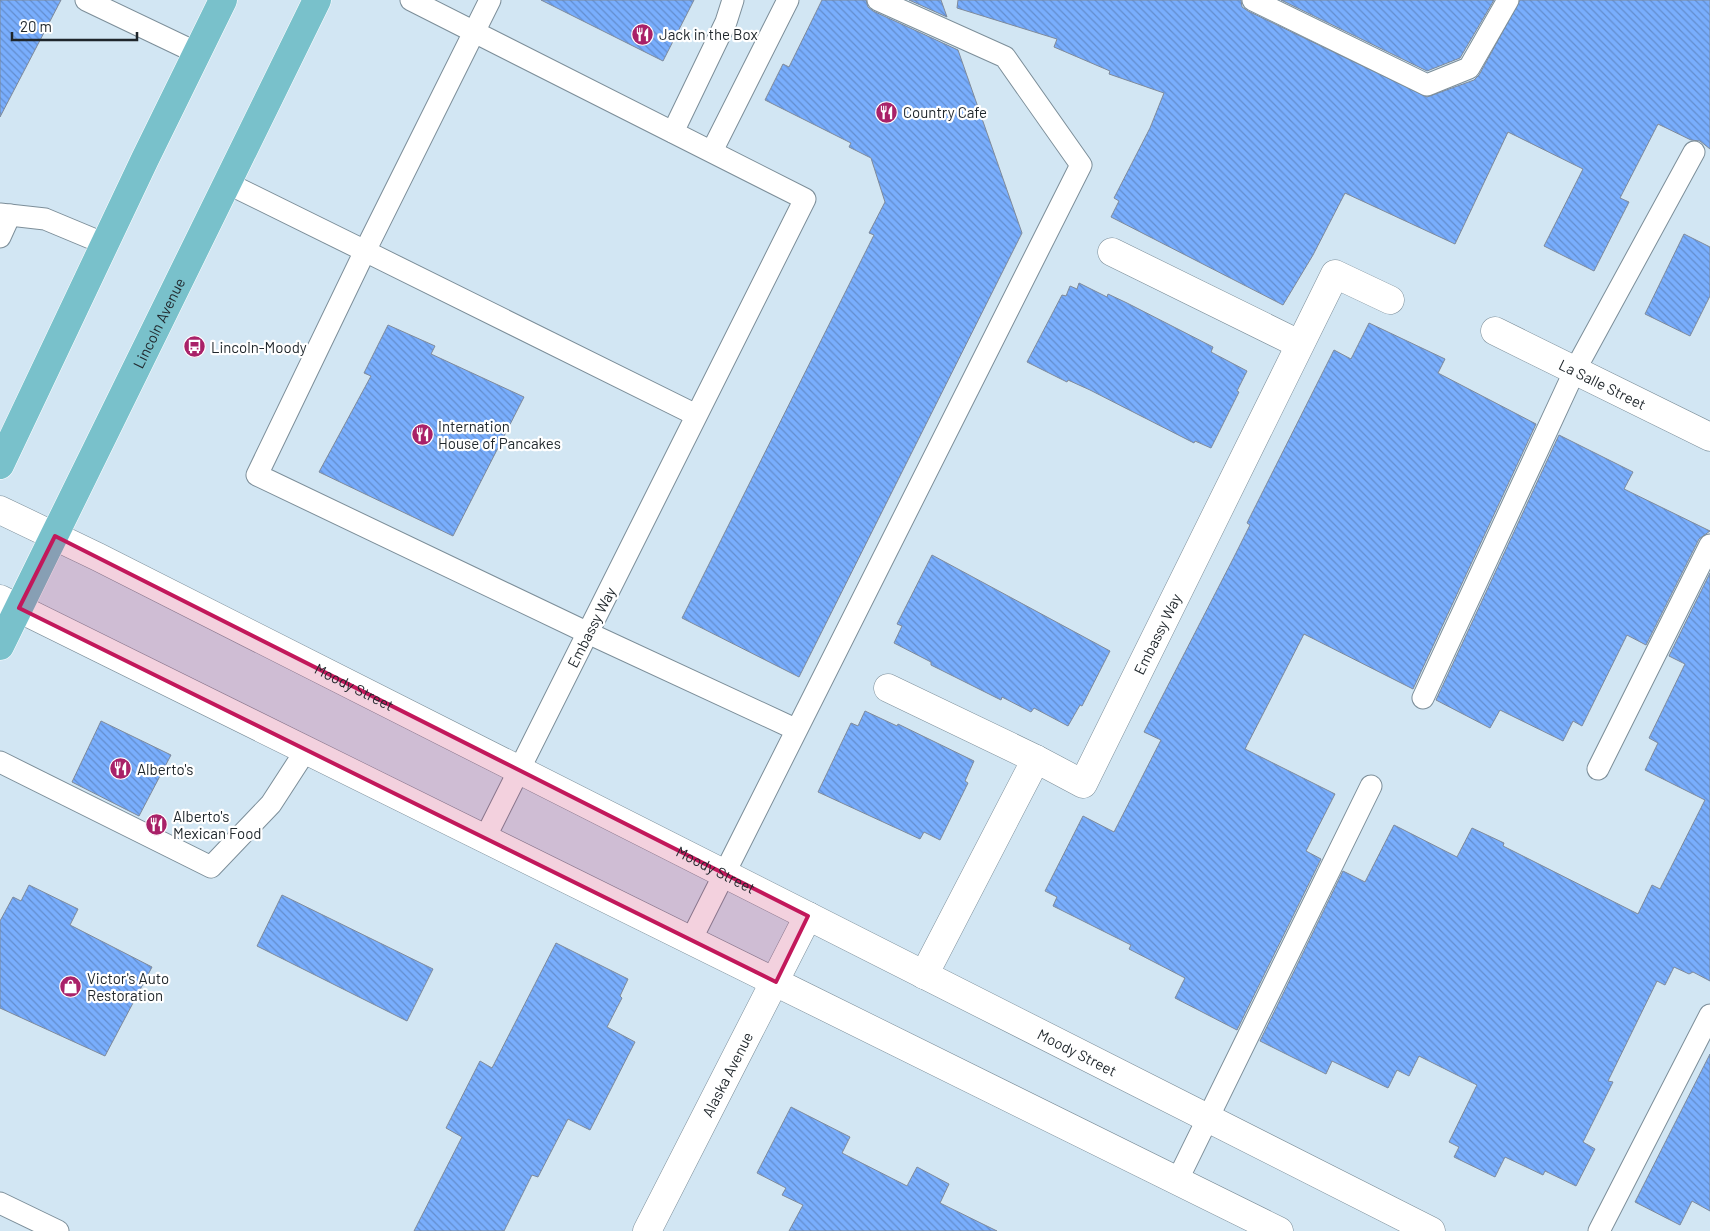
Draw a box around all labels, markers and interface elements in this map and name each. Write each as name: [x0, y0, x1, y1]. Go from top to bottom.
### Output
scale bar: [12, 10, 138, 42]
text: 20 m: [20, 17, 52, 35]
restaurant icon: Jack in the Box: [631, 22, 655, 46]
place label: Jack in the Box: [659, 25, 758, 43]
restaurant icon: Country Cafe: [875, 100, 899, 124]
place label: Country Cafe: [903, 103, 987, 121]
street label: Lincoln Avenue: [129, 275, 188, 371]
bus stop icon: Lincoln-Moody: [183, 335, 207, 359]
place label: Lincoln-Moody: [211, 338, 307, 356]
street label: La Salle Street: [1556, 355, 1649, 413]
place label: Internation House of Pancakes: [438, 417, 561, 452]
restaurant icon: Internation House of Pancakes: [410, 423, 434, 447]
street label: Embassy Way: [563, 584, 619, 670]
street label: Embassy Way: [1130, 590, 1185, 677]
street label: Moody Street: [312, 659, 397, 714]
restaurant icon: Alberto's: [109, 757, 133, 781]
place label: Alberto's: [137, 760, 193, 778]
place label: Alberto's Mexican Food: [173, 807, 262, 842]
restaurant icon: Alberto's Mexican Food: [145, 813, 169, 837]
street label: Moody Street: [673, 842, 758, 897]
place label: Victor's Auto Restoration: [87, 969, 169, 1004]
shop icon: Victor's Auto Restoration: [59, 975, 83, 999]
street label: Moody Street: [1035, 1025, 1120, 1080]
street label: Alaska Avenue: [698, 1029, 756, 1120]

